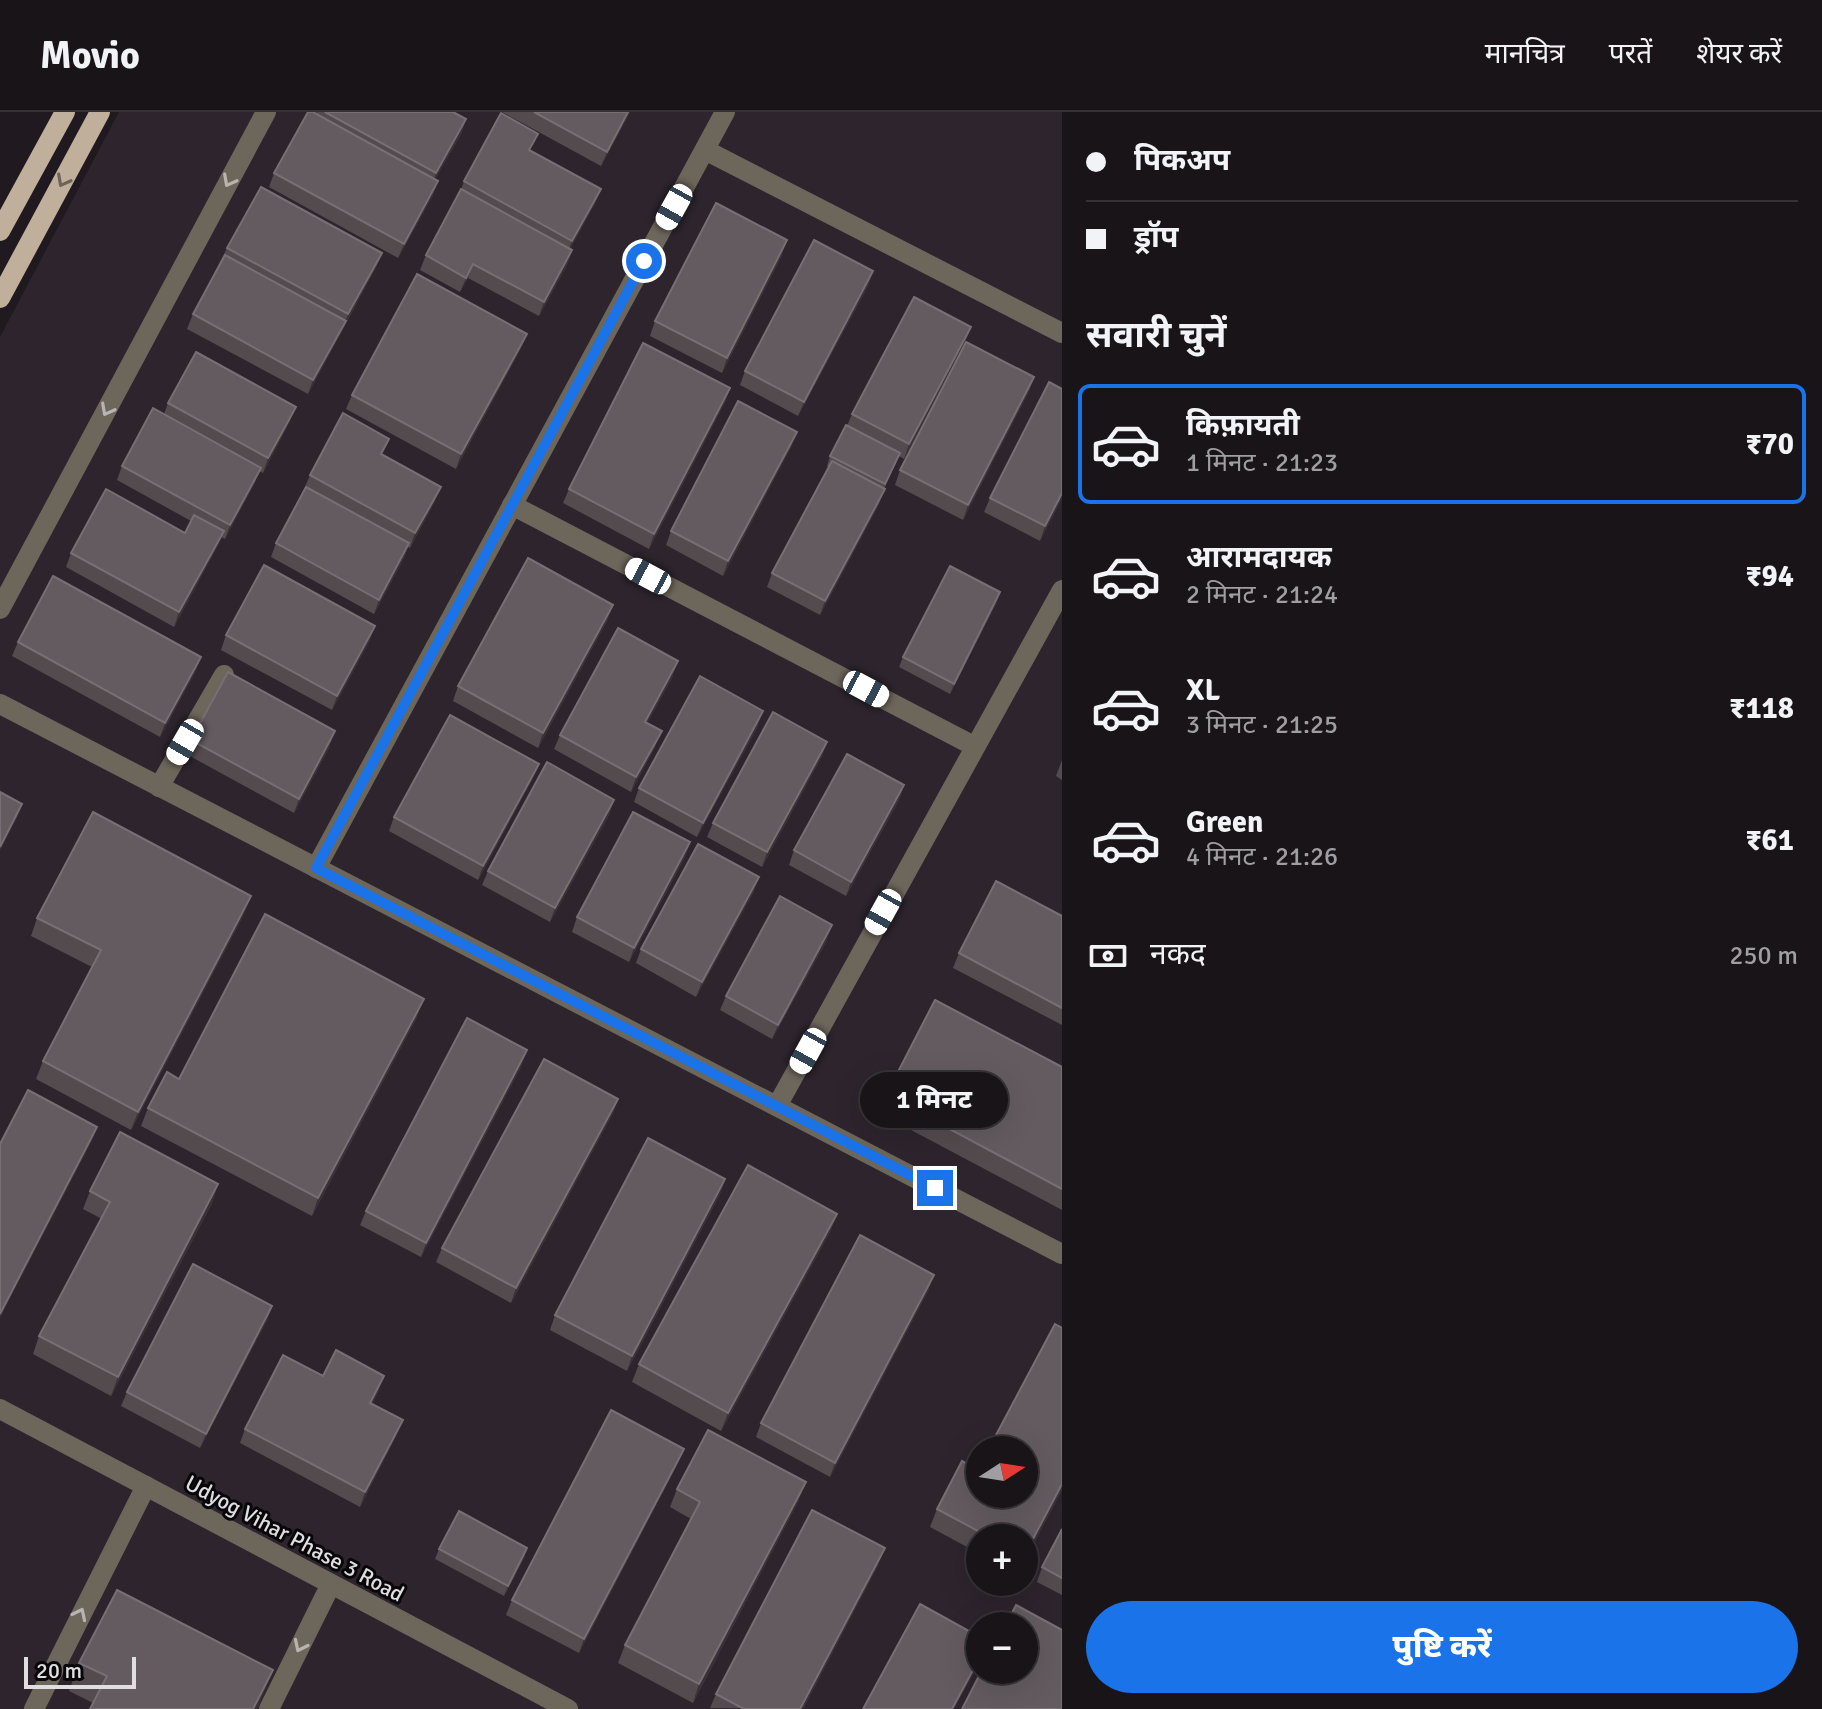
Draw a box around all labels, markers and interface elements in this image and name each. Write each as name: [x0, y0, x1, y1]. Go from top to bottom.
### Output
text: Movio: [40, 32, 140, 79]
text: मानचित्र: [1485, 37, 1565, 71]
text: परतें: [1609, 37, 1652, 71]
text: शेयर करें: [1696, 37, 1782, 71]
text: पिकअप: [1134, 142, 1230, 179]
one-way arrow: [57, 172, 72, 187]
one-way arrow: [223, 172, 239, 186]
car: [652, 180, 696, 234]
text: ड्रॉप: [1134, 219, 1178, 256]
route start: [626, 243, 662, 279]
text: सवारी चुनें: [1086, 313, 1226, 358]
one-way arrow: [101, 402, 116, 417]
text: किफ़ायती: [1186, 407, 1300, 444]
icon: car: [1090, 408, 1162, 480]
text: ₹70: [1745, 426, 1794, 463]
text: 1 मिनट · 21:23: [1186, 447, 1338, 479]
text: आरामदायक: [1186, 539, 1332, 576]
icon: car: [1090, 540, 1162, 612]
car: [621, 554, 675, 598]
text: ₹94: [1745, 558, 1794, 595]
text: 2 मिनट · 21:24: [1186, 579, 1338, 611]
car: [839, 667, 893, 711]
icon: car: [1090, 672, 1162, 744]
text: XL: [1186, 672, 1220, 709]
text: ₹118: [1729, 690, 1794, 727]
text: 3 मिनट · 21:25: [1186, 709, 1338, 741]
car: [163, 715, 207, 769]
icon: car: [1090, 804, 1162, 876]
text: Green: [1186, 804, 1263, 841]
text: ₹61: [1745, 822, 1794, 859]
text: 4 मिनट · 21:26: [1186, 841, 1338, 873]
car: [861, 885, 905, 939]
icon: cash: [1086, 934, 1130, 978]
text: नकद: [1150, 936, 1206, 973]
text: 250 m: [1729, 940, 1798, 972]
car: [786, 1024, 830, 1078]
callout: 1 मिनट: [861, 1072, 1009, 1128]
text: 1 मिनट: [896, 1084, 972, 1116]
route end: [917, 1170, 953, 1206]
north arrow: [966, 1436, 1038, 1508]
map controls: [966, 1436, 1038, 1684]
street label: Udyog Vihar Phase 3 Road: [181, 1469, 409, 1608]
button: +: [966, 1524, 1038, 1596]
button: पुष्टि करें: [1086, 1601, 1798, 1693]
one-way arrow: [70, 1607, 86, 1622]
button: −: [966, 1612, 1038, 1684]
one-way arrow: [294, 1638, 310, 1653]
scale bar: [24, 1653, 136, 1689]
text: 20 m: [36, 1657, 82, 1684]

